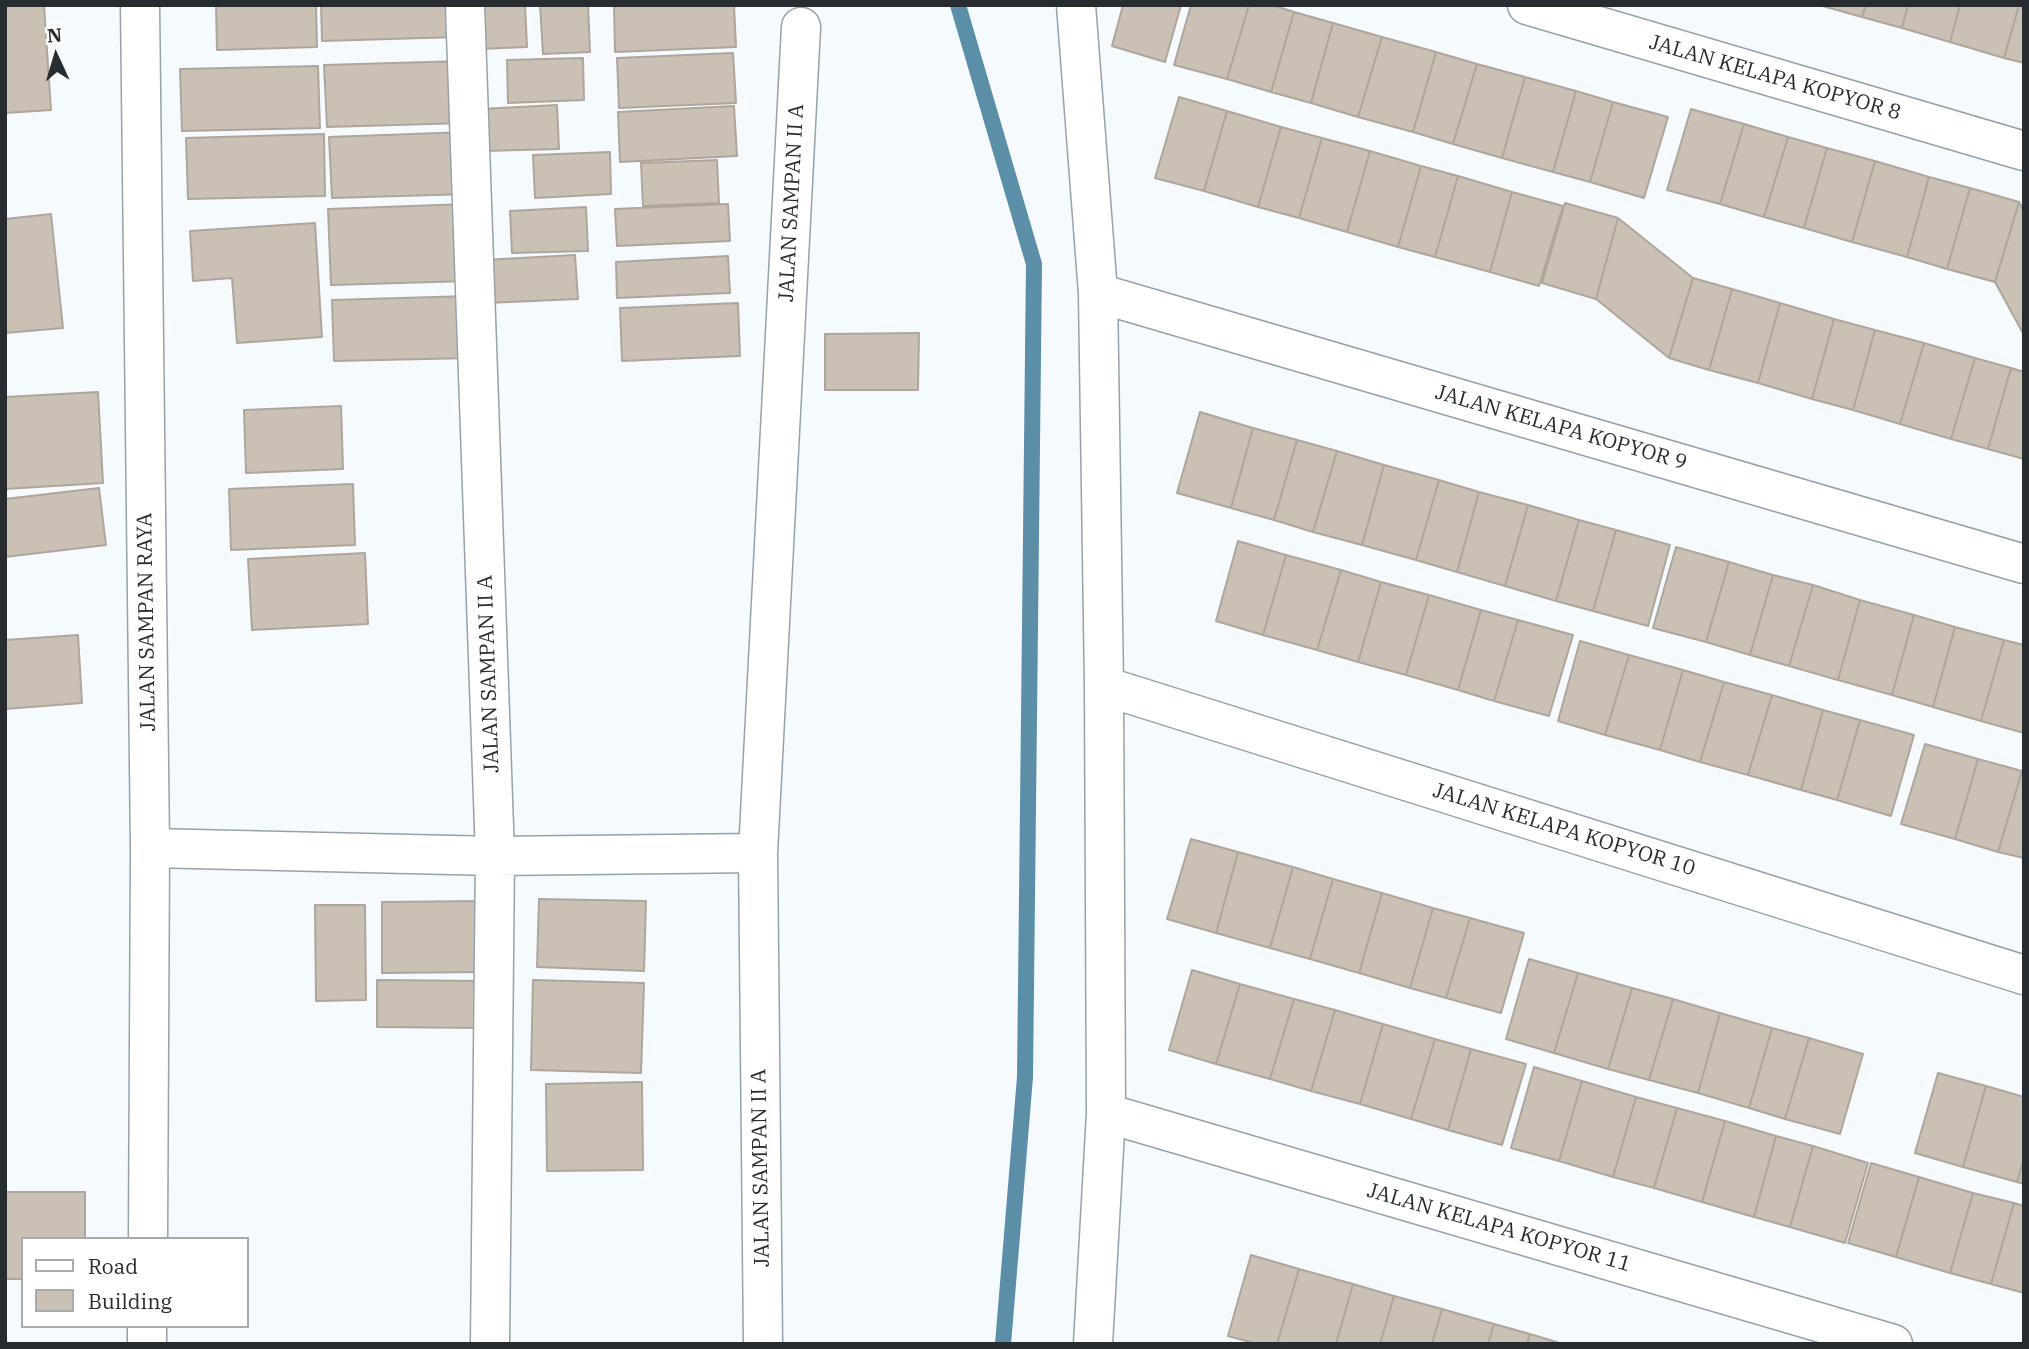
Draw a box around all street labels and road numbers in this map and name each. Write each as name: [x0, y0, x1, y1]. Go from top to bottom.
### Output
street label: JALAN KELAPA KOPYOR 8: [1646, 30, 1904, 126]
street label: JALAN SAMPAN II A: [774, 103, 810, 303]
street label: JALAN KELAPA KOPYOR 9: [1432, 380, 1690, 476]
street label: JALAN SAMPAN RAYA: [132, 513, 162, 731]
street label: JALAN SAMPAN II A: [473, 575, 505, 773]
street label: JALAN KELAPA KOPYOR 10: [1430, 778, 1698, 882]
street label: JALAN SAMPAN II A: [747, 1069, 775, 1267]
street label: JALAN KELAPA KOPYOR 11: [1364, 1178, 1634, 1278]

